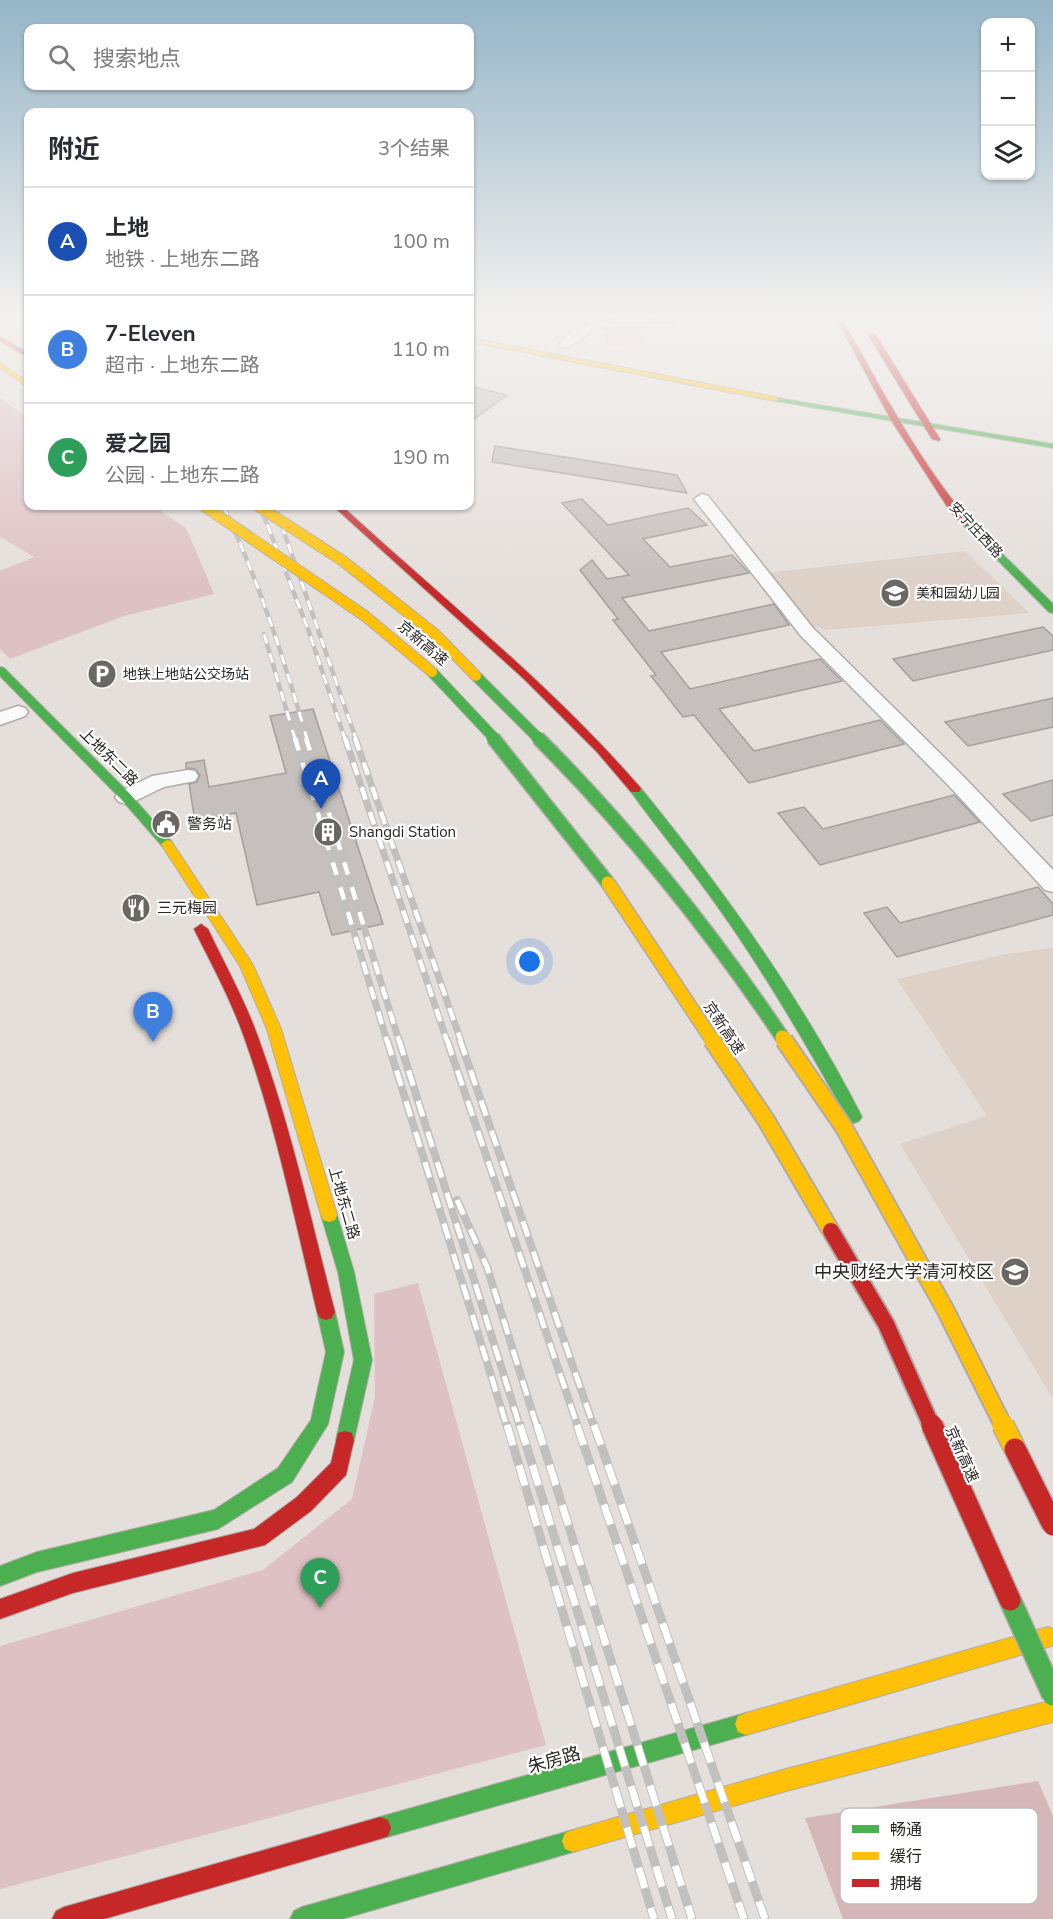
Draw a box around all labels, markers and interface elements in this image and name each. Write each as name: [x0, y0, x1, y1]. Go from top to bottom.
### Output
map controls: [981, 18, 1035, 180]
button: +: [981, 18, 1035, 72]
search box: [24, 24, 474, 90]
icon: search: [45, 41, 78, 74]
text: 搜索地点: [93, 44, 181, 74]
button: −: [981, 72, 1035, 126]
button: layers: [981, 126, 1035, 180]
text: 附近: [48, 132, 100, 167]
text: 3个结果: [378, 135, 450, 162]
text: 上地: [105, 213, 149, 243]
text: A: [60, 228, 75, 255]
text: 100 m: [392, 228, 450, 255]
text: 地铁 · 上地东二路: [105, 246, 260, 273]
text: 7-Eleven: [105, 319, 196, 349]
text: B: [61, 336, 74, 363]
text: 110 m: [392, 336, 450, 363]
text: 超市 · 上地东二路: [105, 352, 260, 379]
text: 爱之园: [105, 429, 171, 459]
text: C: [61, 444, 74, 471]
text: 190 m: [392, 444, 450, 471]
text: 公园 · 上地东二路: [105, 462, 260, 489]
street label: 安宁庄西路: [945, 498, 1007, 562]
school or university icon: 美和园幼儿园: [879, 577, 911, 609]
place label: 美和园幼儿园: [916, 584, 1000, 603]
street label: 京新高速: [394, 616, 452, 670]
parking icon: 地铁上地站公交场站: [86, 658, 118, 690]
place label: 地铁上地站公交场站: [123, 665, 249, 684]
street label: 上地东二路: [75, 723, 143, 791]
pin: A: [302, 760, 340, 809]
public building icon: 警务站: [150, 808, 182, 840]
place label: 警务站: [187, 814, 232, 834]
building icon: Shangdi Station: [312, 816, 344, 848]
place label: Shangdi Station: [349, 822, 456, 842]
restaurant icon: 三元梅园: [120, 892, 152, 924]
place label: 三元梅园: [157, 898, 217, 918]
your location: [515, 947, 544, 976]
pin: B: [134, 992, 172, 1042]
street label: 京新高速: [699, 998, 749, 1058]
street label: 上地东二路: [324, 1164, 364, 1242]
school or university icon: 中央财经大学清河校区: [999, 1256, 1031, 1288]
place label: 中央财经大学清河校区: [814, 1260, 994, 1284]
street label: 京新高速: [941, 1423, 983, 1485]
pin: C: [300, 1558, 340, 1608]
street label: 朱房路: [525, 1741, 583, 1779]
legend: [840, 1808, 1038, 1904]
text: 畅通: [890, 1819, 922, 1841]
text: 缓行: [890, 1846, 922, 1868]
text: 拥堵: [890, 1873, 922, 1895]

